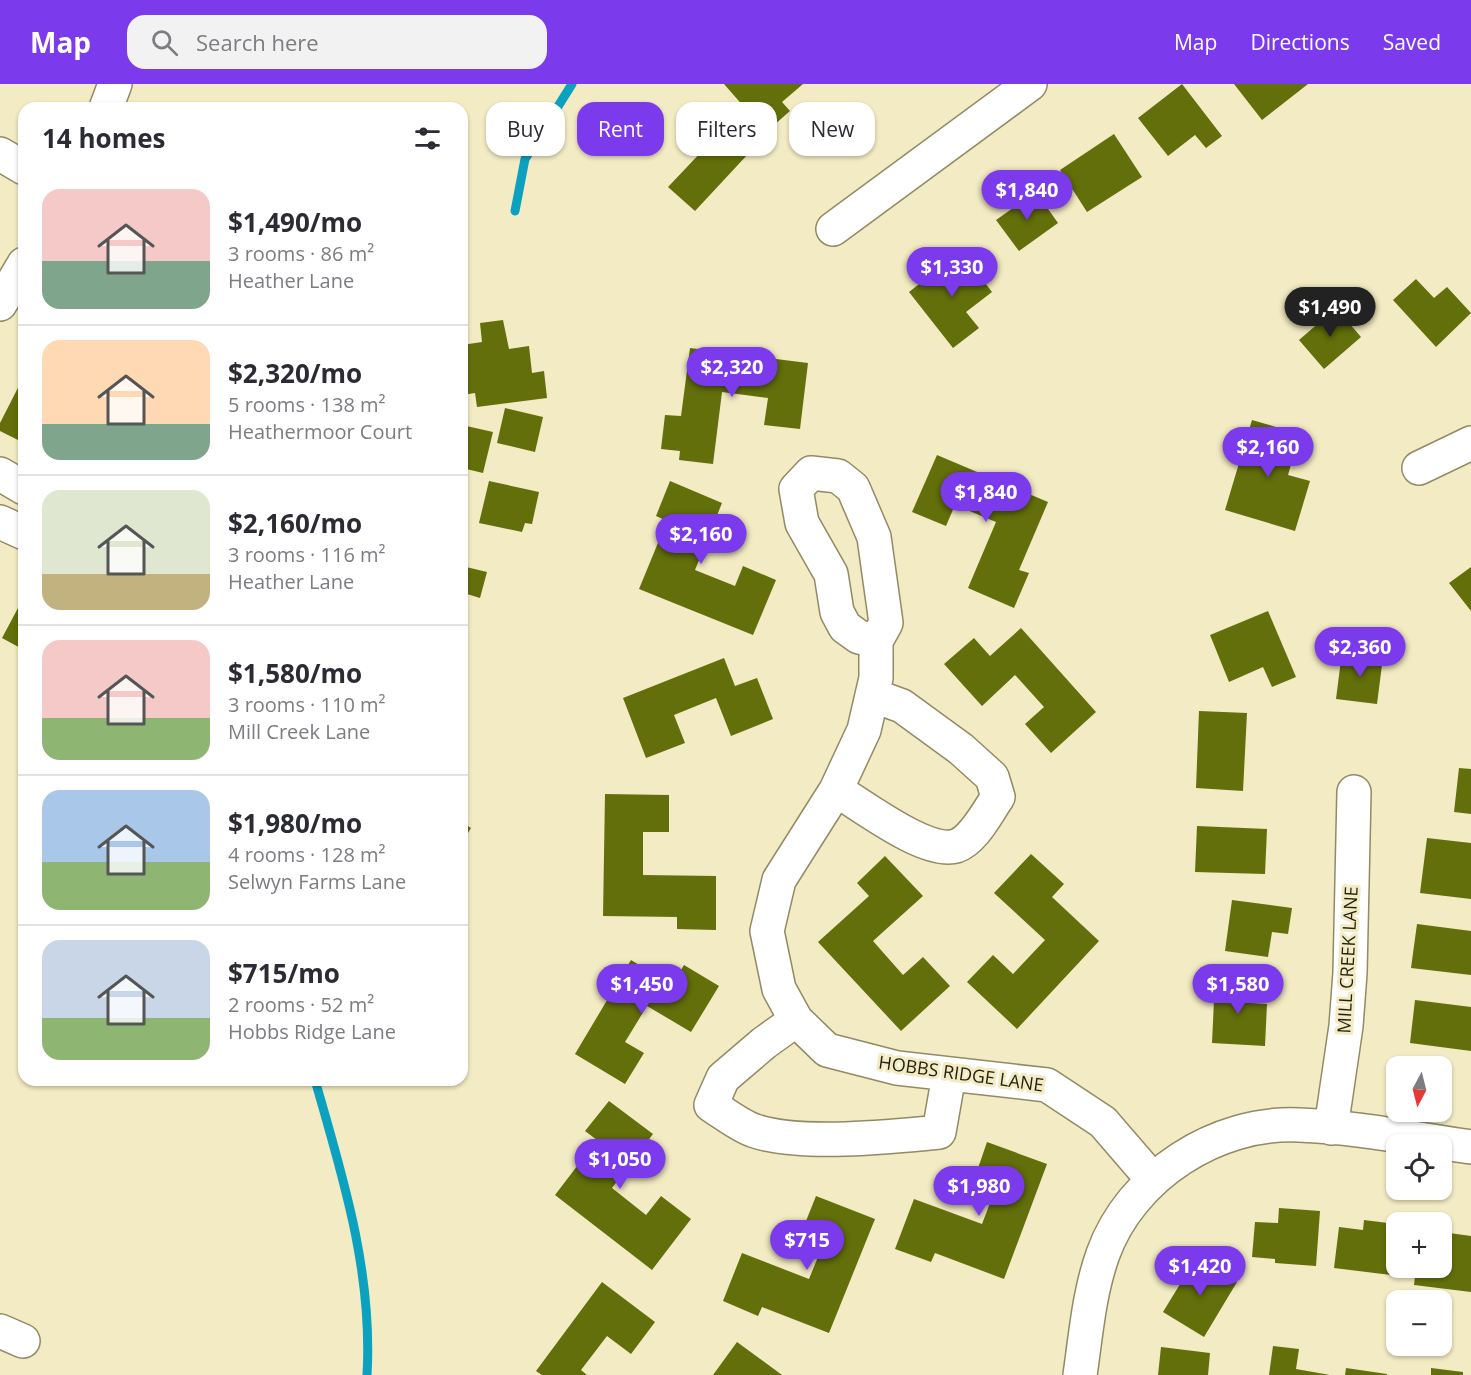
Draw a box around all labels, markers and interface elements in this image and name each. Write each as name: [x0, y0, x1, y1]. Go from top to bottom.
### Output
search box: [127, 15, 547, 69]
text: Map: [30, 23, 91, 61]
icon: search: [148, 26, 181, 59]
text: Search here: [196, 27, 319, 57]
text: Map: [1174, 28, 1217, 56]
text: Directions: [1250, 28, 1350, 56]
text: Saved: [1383, 28, 1441, 56]
chip: Buy: [486, 102, 565, 156]
chip: Rent: [577, 102, 664, 156]
chip: Filters: [676, 102, 777, 156]
chip: New: [789, 102, 875, 156]
text: 14 homes: [42, 120, 166, 156]
icon: filters: [411, 122, 444, 155]
pin: $1,840: [978, 170, 1076, 221]
text: $1,840: [996, 176, 1058, 203]
text: $1,490/mo: [228, 204, 362, 240]
icon: home: [90, 213, 162, 285]
text: 3 rooms · 86 m²: [228, 240, 374, 267]
pin: $1,330: [903, 247, 1001, 298]
text: $1,330: [921, 253, 983, 280]
text: Heather Lane: [228, 267, 354, 294]
pin: $1,490: [1281, 287, 1379, 338]
text: $1,490: [1299, 293, 1361, 320]
pin: $2,320: [683, 347, 781, 398]
text: $2,320: [701, 353, 763, 380]
text: $2,320/mo: [228, 355, 362, 391]
icon: home: [90, 364, 162, 436]
text: 5 rooms · 138 m²: [228, 391, 386, 418]
text: Heathermoor Court: [228, 418, 412, 445]
pin: $2,160: [1219, 427, 1317, 478]
text: $2,160: [1237, 433, 1299, 460]
pin: $1,840: [937, 472, 1035, 523]
text: $1,840: [955, 478, 1017, 505]
text: $2,160/mo: [228, 505, 362, 541]
icon: home: [90, 514, 162, 586]
pin: $2,160: [652, 514, 750, 565]
text: $2,160: [670, 520, 732, 547]
text: 3 rooms · 116 m²: [228, 541, 386, 568]
text: Heather Lane: [228, 568, 354, 595]
pin: $2,360: [1311, 627, 1409, 678]
text: $2,360: [1329, 633, 1391, 660]
text: $1,580/mo: [228, 655, 362, 691]
icon: home: [90, 664, 162, 736]
text: 3 rooms · 110 m²: [228, 691, 386, 718]
text: Mill Creek Lane: [228, 718, 370, 745]
text: $1,980/mo: [228, 805, 362, 841]
icon: home: [90, 814, 162, 886]
text: 4 rooms · 128 m²: [228, 841, 386, 868]
text: Selwyn Farms Lane: [228, 868, 406, 895]
street label: MILL CREEK LANE: [1331, 886, 1363, 1034]
text: $715/mo: [228, 955, 340, 991]
icon: home: [90, 964, 162, 1036]
pin: $1,450: [593, 964, 691, 1015]
pin: $1,580: [1189, 964, 1287, 1015]
text: $1,450: [611, 970, 673, 997]
text: $1,580: [1207, 970, 1269, 997]
text: 2 rooms · 52 m²: [228, 991, 374, 1018]
text: Hobbs Ridge Lane: [228, 1018, 396, 1045]
street label: HOBBS RIDGE LANE: [877, 1050, 1045, 1096]
north arrow: [1386, 1056, 1452, 1122]
map controls: [1386, 1056, 1452, 1356]
button: locate: [1386, 1134, 1452, 1200]
pin: $1,050: [571, 1139, 669, 1190]
text: $1,050: [589, 1145, 651, 1172]
pin: $1,980: [930, 1166, 1028, 1217]
text: $1,980: [948, 1172, 1010, 1199]
button: +: [1386, 1212, 1452, 1278]
pin: $715: [771, 1220, 843, 1271]
text: $715: [784, 1226, 830, 1253]
pin: $1,420: [1151, 1246, 1249, 1297]
text: $1,420: [1169, 1252, 1231, 1279]
button: −: [1386, 1290, 1452, 1356]

